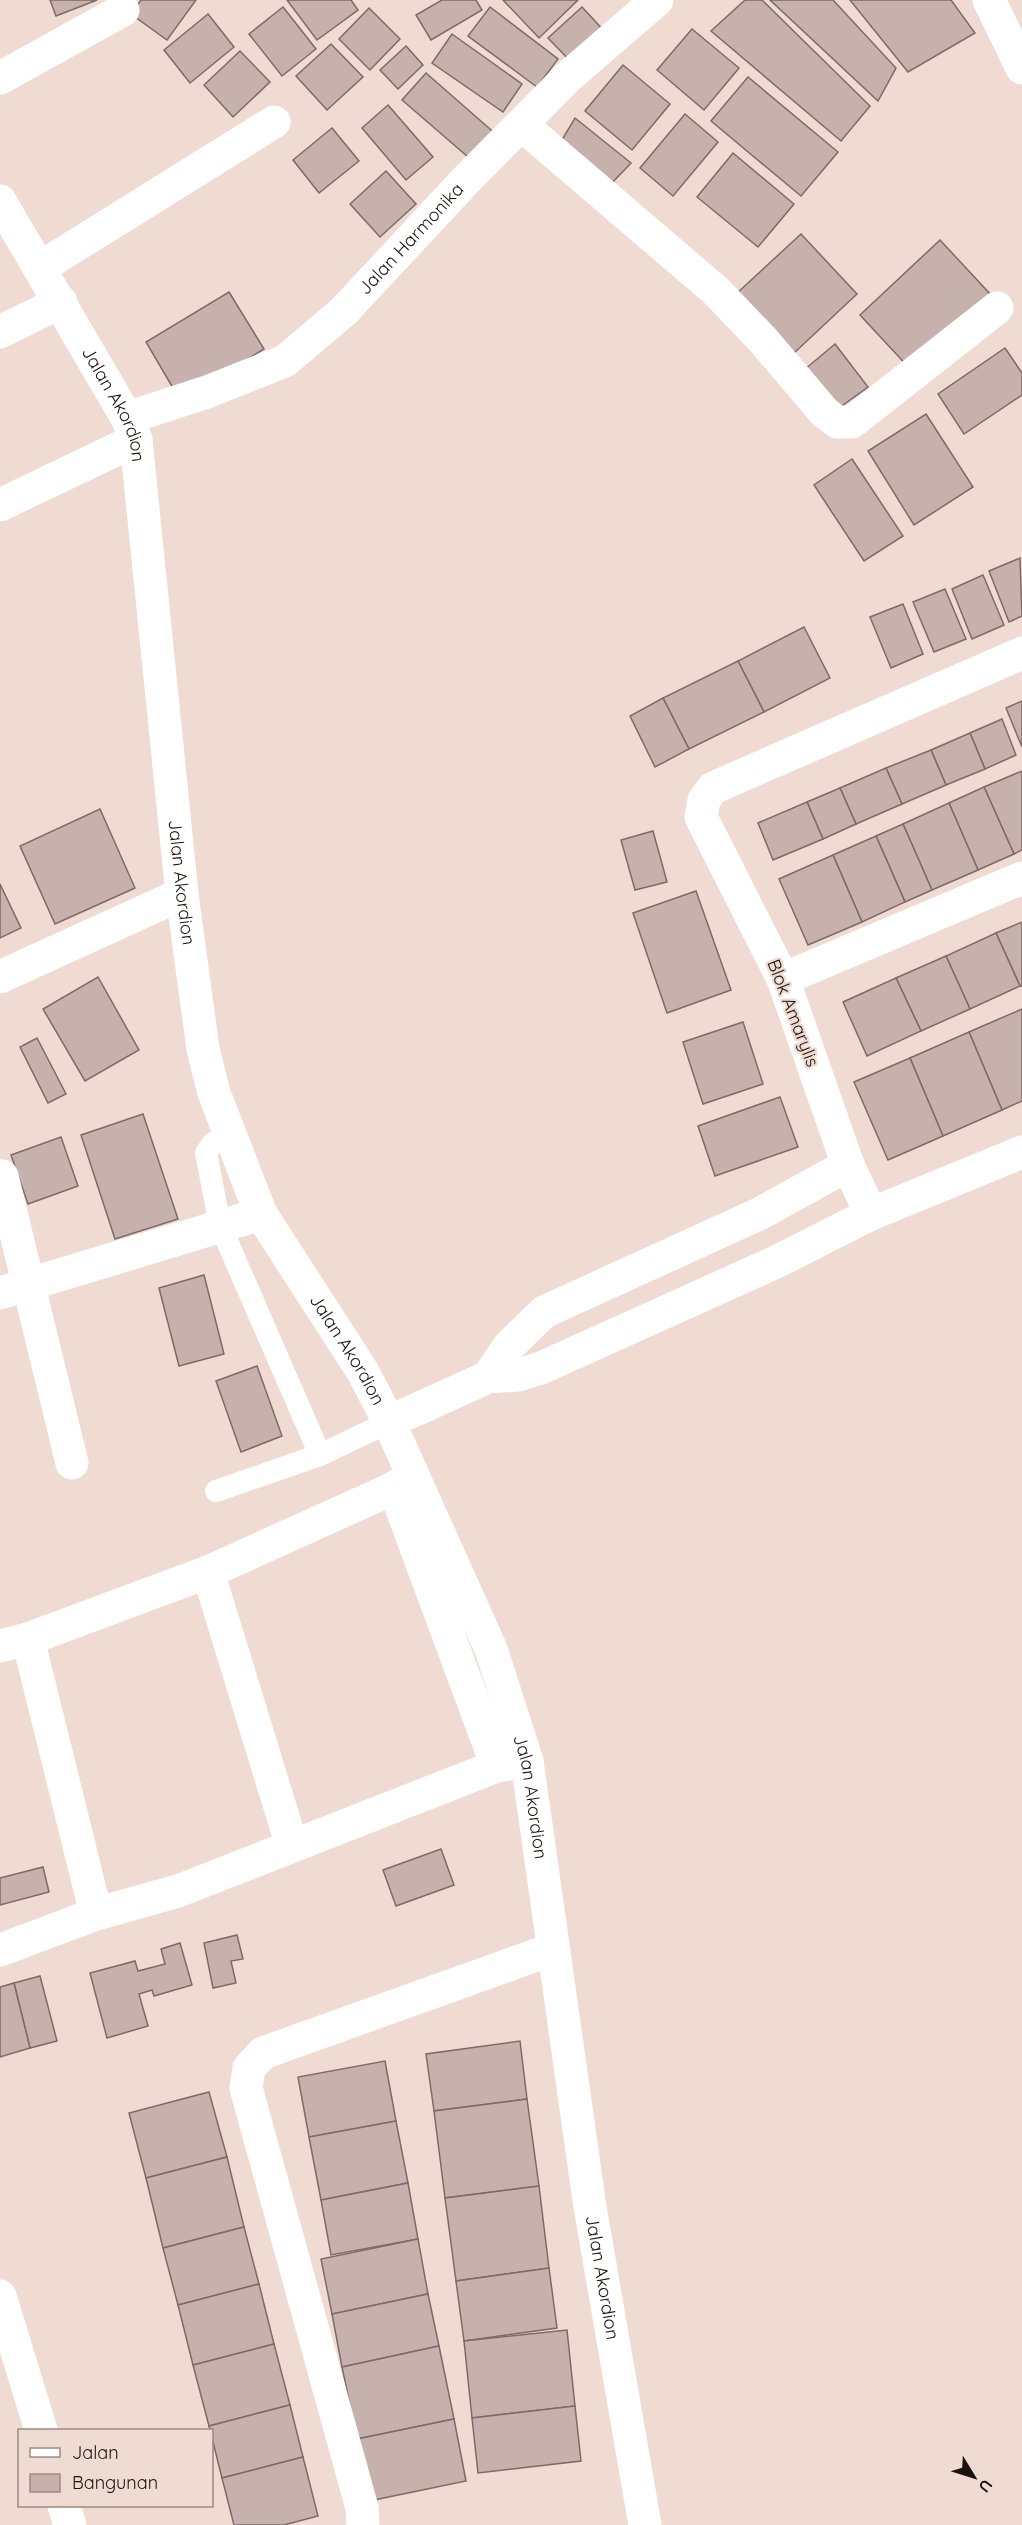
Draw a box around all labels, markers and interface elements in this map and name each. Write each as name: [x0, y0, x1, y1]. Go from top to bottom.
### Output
street label: Jalan Harmonika: [353, 178, 468, 299]
street label: Jalan Akordion: [77, 343, 150, 463]
street label: Jalan Akordion: [164, 819, 201, 946]
street label: Blok Amarylis: [762, 956, 825, 1070]
street label: Jalan Akordion: [305, 1290, 390, 1409]
street label: Jalan Akordion: [508, 1732, 553, 1861]
street label: Jalan Akordion: [581, 2213, 625, 2341]
legend: [18, 2429, 213, 2507]
text: Jalan: [72, 2441, 119, 2464]
north arrow: [944, 2447, 1004, 2507]
text: Bangunan: [72, 2471, 158, 2494]
text: U: [974, 2476, 997, 2497]

